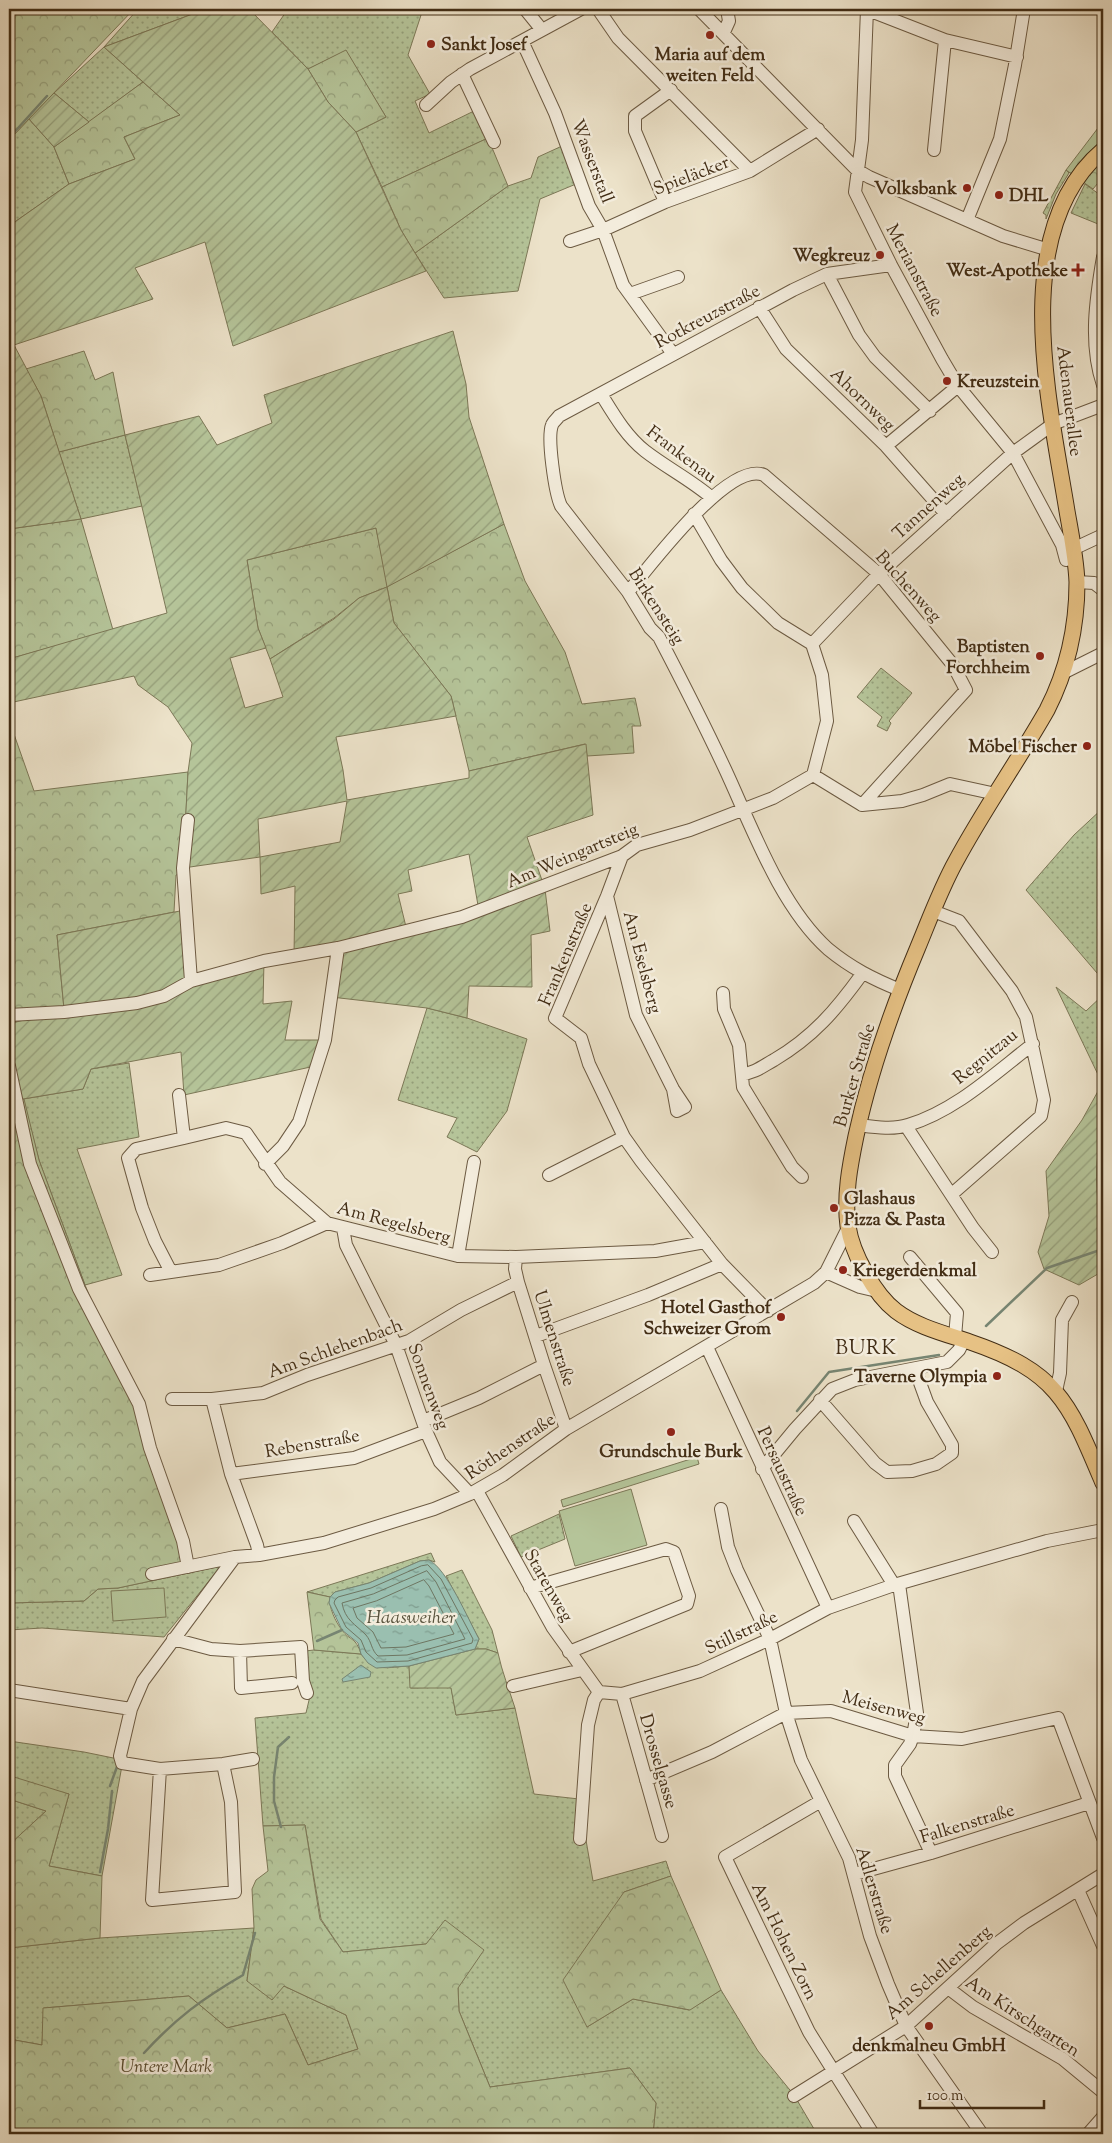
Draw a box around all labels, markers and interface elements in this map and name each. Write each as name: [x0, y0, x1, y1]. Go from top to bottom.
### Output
marker: Maria auf dem weiten Feld: [704, 29, 716, 41]
place label: Sankt Josef: [441, 33, 529, 59]
marker: Sankt Josef: [425, 38, 437, 50]
place label: Maria auf dem weiten Feld: [655, 43, 765, 90]
street label: Wasserstall: [563, 116, 619, 207]
street label: Spieläcker: [650, 150, 734, 203]
place label: Volksbank: [874, 177, 957, 203]
marker: Volksbank: [961, 182, 973, 194]
place label: DHL: [1009, 184, 1048, 210]
marker: DHL: [993, 189, 1005, 201]
street label: Merianstraße: [878, 220, 949, 322]
place label: Wegkreuz: [793, 244, 870, 270]
marker: Wegkreuz: [874, 249, 886, 261]
place label: West-Apotheke: [946, 259, 1069, 285]
marker: West-Apotheke: [1072, 264, 1084, 276]
street label: Rotkreuzstraße: [651, 279, 765, 357]
street label: Adenauerallee: [1048, 344, 1088, 458]
street label: Ahornweg: [823, 363, 900, 438]
place label: Kreuzstein: [957, 370, 1040, 396]
marker: Kreuzstein: [941, 375, 953, 387]
street label: Frankenau: [640, 420, 721, 491]
street label: Tannenweg: [888, 468, 971, 547]
street label: Buchenweg: [868, 546, 947, 629]
street label: Birkensteig: [621, 564, 690, 651]
place label: Baptisten Forchheim: [946, 635, 1030, 682]
marker: Baptisten Forchheim: [1034, 650, 1046, 662]
place label: Möbel Fischer: [969, 735, 1077, 761]
marker: Möbel Fischer: [1081, 740, 1093, 752]
street label: Am Weingartsteig: [503, 817, 643, 896]
street label: Frankenstraße: [533, 899, 600, 1011]
street label: Am Eselsberg: [615, 908, 667, 1017]
street label: Burker Straße: [829, 1021, 883, 1130]
street label: Regnitzau: [948, 1023, 1024, 1092]
place label: Glashaus Pizza & Pasta: [844, 1187, 946, 1234]
street label: Am Regelsberg: [334, 1196, 453, 1252]
marker: Glashaus Pizza & Pasta: [828, 1202, 840, 1214]
place label: Kriegerdenkmal: [853, 1259, 978, 1285]
marker: Kriegerdenkmal: [837, 1264, 849, 1276]
street label: Ulmenstraße: [525, 1287, 581, 1390]
place label: Hotel Gasthof Schweizer Grom: [643, 1296, 773, 1343]
marker: Hotel Gasthof Schweizer Grom: [775, 1311, 787, 1323]
street label: Am Schlehenbach: [265, 1313, 407, 1386]
district label: BURK: [835, 1335, 897, 1364]
street label: Sonnenweg: [399, 1340, 455, 1434]
place label: Taverne Olympia: [854, 1365, 988, 1391]
marker: Taverne Olympia: [991, 1370, 1003, 1382]
street label: Röthenstraße: [461, 1408, 561, 1487]
street label: Persaustraße: [749, 1423, 813, 1521]
street label: Rebenstraße: [263, 1424, 362, 1466]
marker: Grundschule Burk: [665, 1426, 677, 1438]
place label: Grundschule Burk: [599, 1440, 743, 1466]
street label: Starenweg: [516, 1545, 579, 1627]
water label: Haasweiher: [367, 1605, 456, 1632]
street label: Stillstraße: [701, 1605, 783, 1663]
street label: Meisenweg: [839, 1685, 928, 1733]
street label: Drosselgasse: [631, 1711, 683, 1812]
street label: Falkenstraße: [917, 1798, 1018, 1852]
street label: Adlerstraße: [847, 1844, 899, 1937]
street label: Am Hohen Zorn: [743, 1879, 823, 2005]
street label: Am Schellenberg: [880, 1920, 998, 2027]
street label: Am Kirschgarten: [959, 1971, 1085, 2065]
marker: denkmalneu GmbH: [923, 2020, 935, 2032]
place label: denkmalneu GmbH: [852, 2034, 1007, 2060]
park label: Untere Mark: [120, 2055, 212, 2081]
scale bar: [920, 2078, 1043, 2110]
text: 100 m: [927, 2086, 964, 2107]

